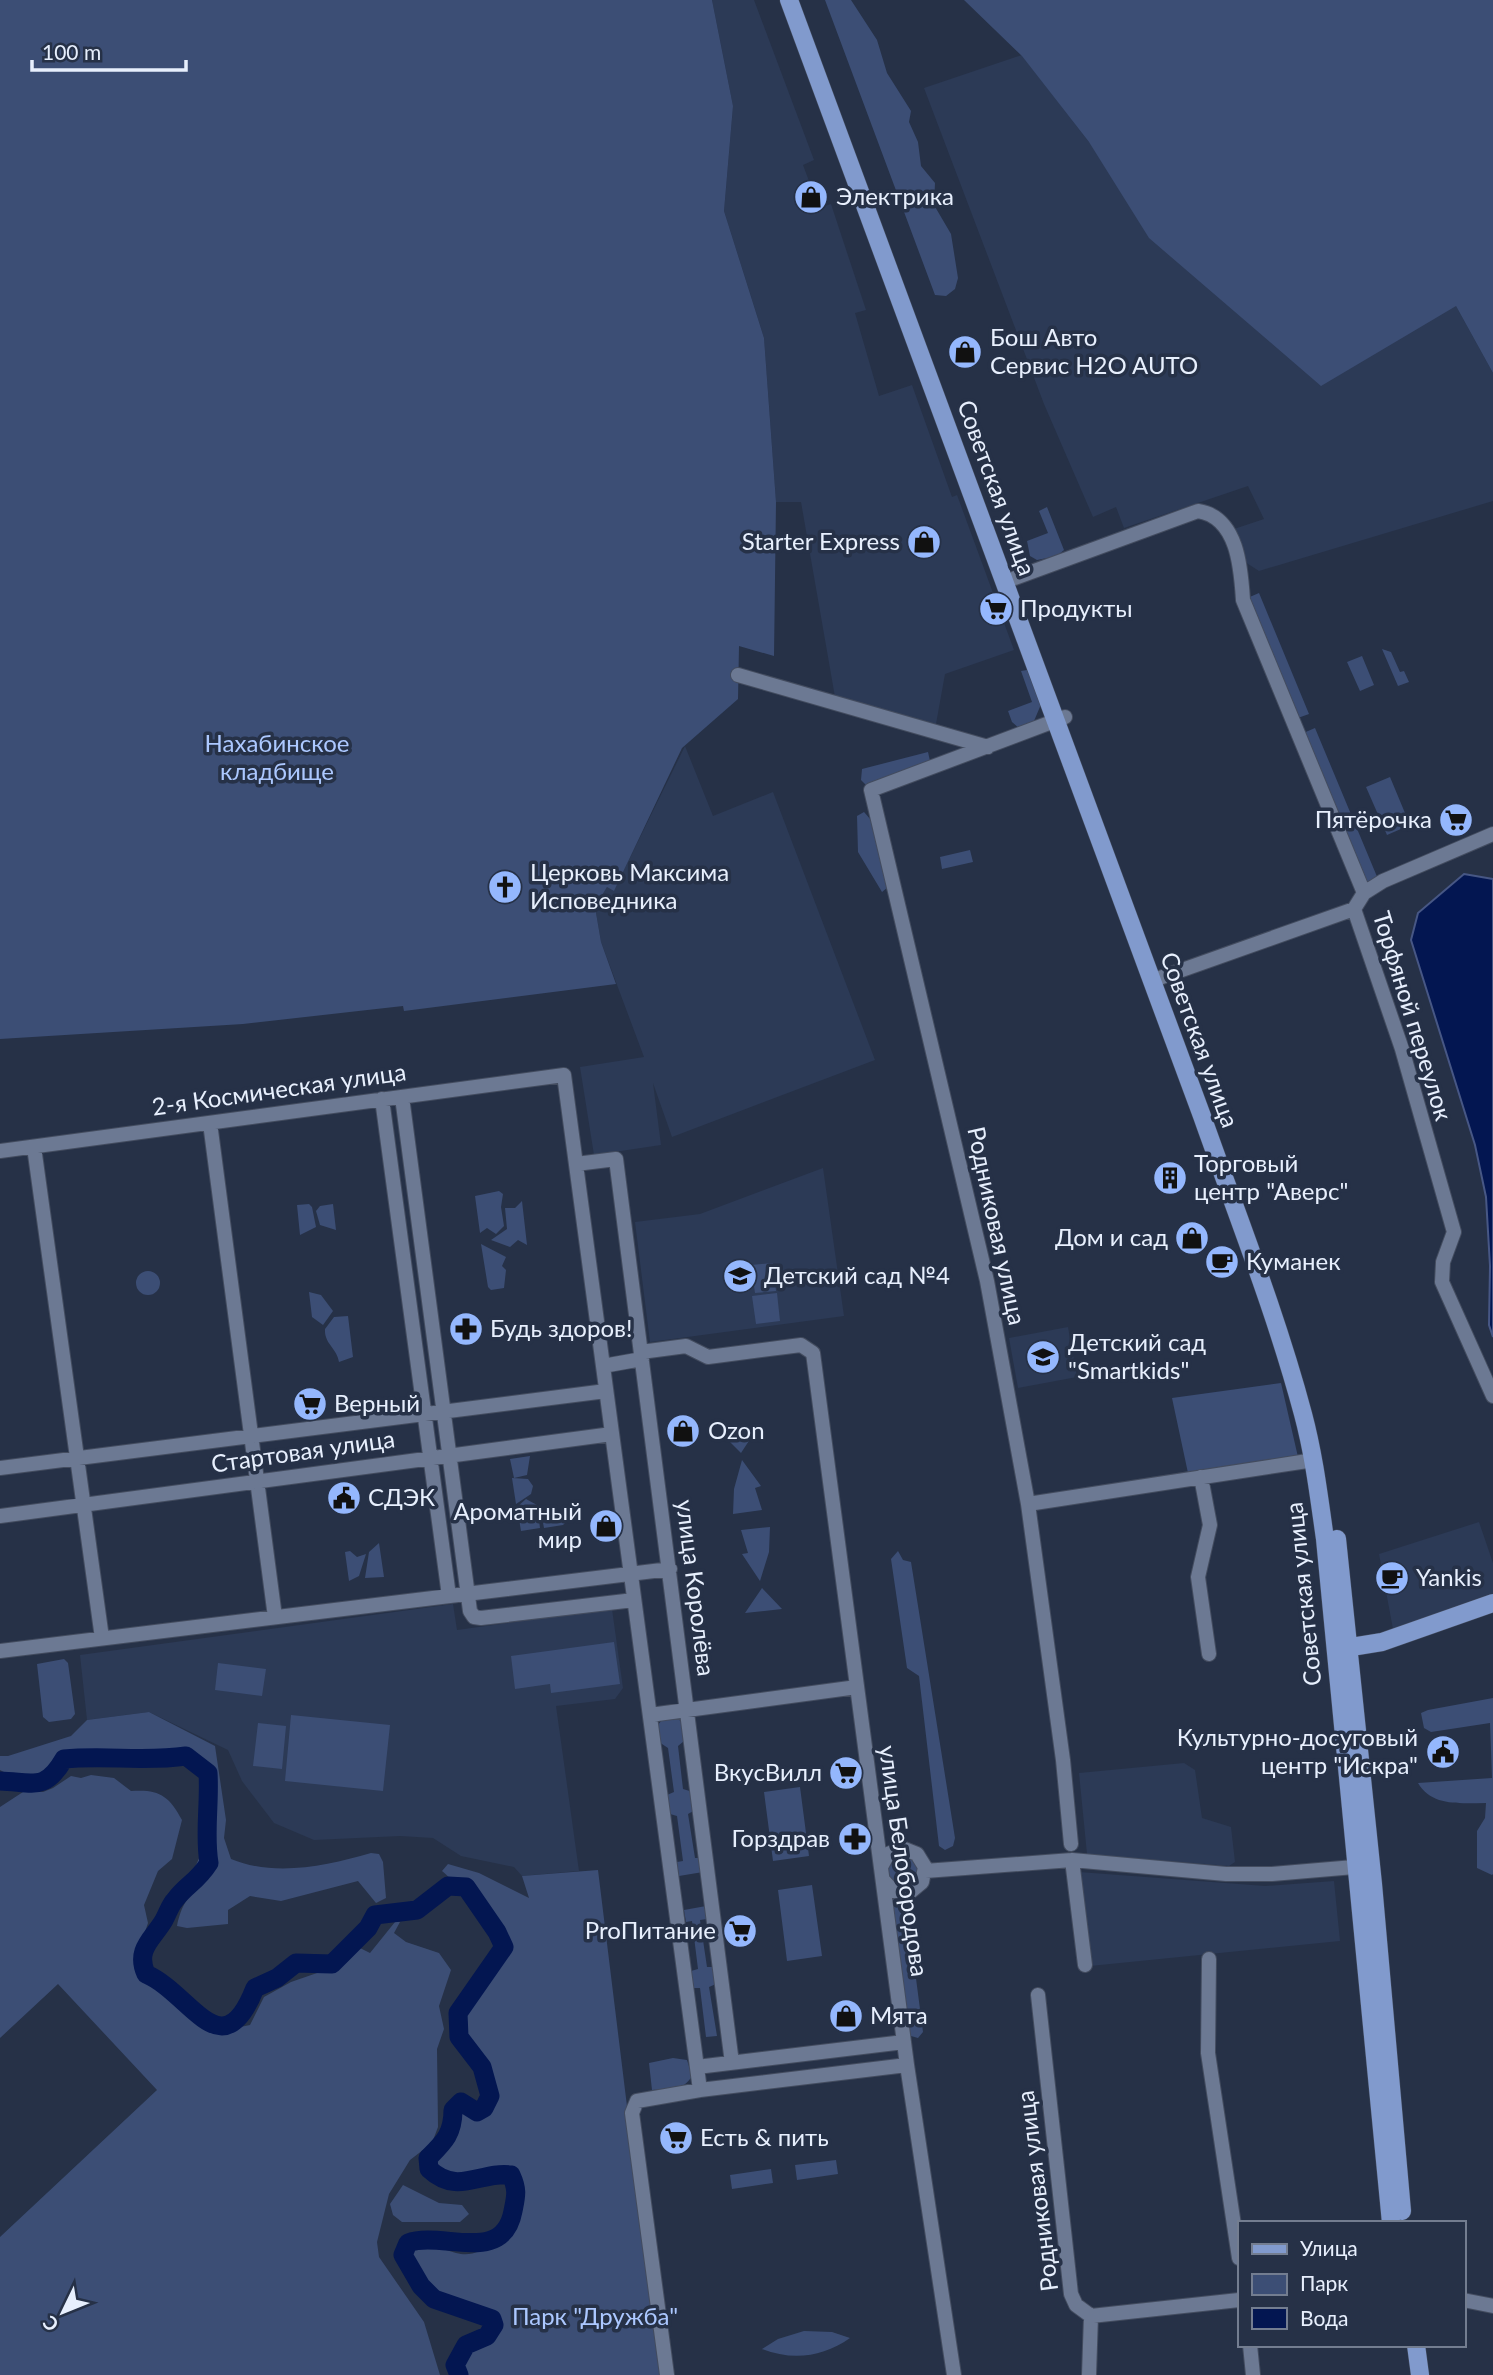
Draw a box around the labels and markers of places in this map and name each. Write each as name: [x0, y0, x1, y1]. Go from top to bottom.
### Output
shop icon: Электрика: [792, 178, 830, 216]
place label: Электрика: [836, 181, 954, 210]
place label: Бош Авто Сервис H2O AUTO: [990, 322, 1198, 379]
shop icon: Бош Авто Сервис H2O AUTO: [946, 333, 984, 371]
shop icon: Starter Express: [905, 523, 943, 561]
place label: Starter Express: [742, 526, 900, 555]
supermarket icon: Продукты: [977, 590, 1015, 628]
place label: Продукты: [1020, 593, 1133, 622]
supermarket icon: Пятёрочка: [1437, 801, 1475, 839]
place label: Пятёрочка: [1315, 804, 1432, 833]
place label: Церковь Максима Исповедника: [530, 857, 729, 914]
church icon: Церковь Максима Исповедника: [486, 868, 524, 906]
place label: Торговый центр "Аверс": [1194, 1148, 1348, 1205]
building icon: Торговый центр "Аверс": [1151, 1159, 1189, 1197]
shop icon: Дом и сад: [1173, 1219, 1211, 1257]
place label: Дом и сад: [1055, 1222, 1168, 1251]
cafe icon: Куманек: [1203, 1243, 1241, 1281]
place label: Куманек: [1246, 1246, 1341, 1275]
school or university icon: Детский сад №4: [721, 1257, 759, 1295]
place label: Детский сад №4: [764, 1260, 950, 1289]
pharmacy icon: Будь здоров!: [447, 1310, 485, 1348]
place label: Будь здоров!: [490, 1313, 632, 1342]
place label: Детский сад "Smartkids": [1068, 1327, 1206, 1384]
school or university icon: Детский сад "Smartkids": [1024, 1338, 1062, 1376]
supermarket icon: Верный: [291, 1385, 329, 1423]
place label: Верный: [334, 1388, 420, 1417]
shop icon: Ozon: [664, 1412, 702, 1450]
place label: Ozon: [708, 1415, 765, 1444]
public building icon: СДЭК: [325, 1479, 363, 1517]
place label: СДЭК: [368, 1482, 435, 1511]
place label: Ароматный мир: [453, 1496, 582, 1553]
shop icon: Ароматный мир: [587, 1507, 625, 1545]
cafe icon: Yankis: [1373, 1559, 1411, 1597]
place label: Yankis: [1416, 1562, 1482, 1591]
place label: Культурно-досуговый центр "Искра": [1177, 1722, 1418, 1779]
public building icon: Культурно-досуговый центр "Искра": [1424, 1733, 1462, 1771]
supermarket icon: ВкусВилл: [827, 1754, 865, 1792]
place label: ВкусВилл: [714, 1757, 822, 1786]
pharmacy icon: Горздрав: [836, 1820, 874, 1858]
place label: Горздрав: [732, 1823, 830, 1852]
supermarket icon: ProПитание: [721, 1912, 759, 1950]
place label: ProПитание: [585, 1915, 716, 1944]
shop icon: Мята: [827, 1997, 865, 2035]
place label: Мята: [870, 2000, 928, 2029]
supermarket icon: Есть & пить: [657, 2119, 695, 2157]
place label: Есть & пить: [700, 2122, 829, 2151]

